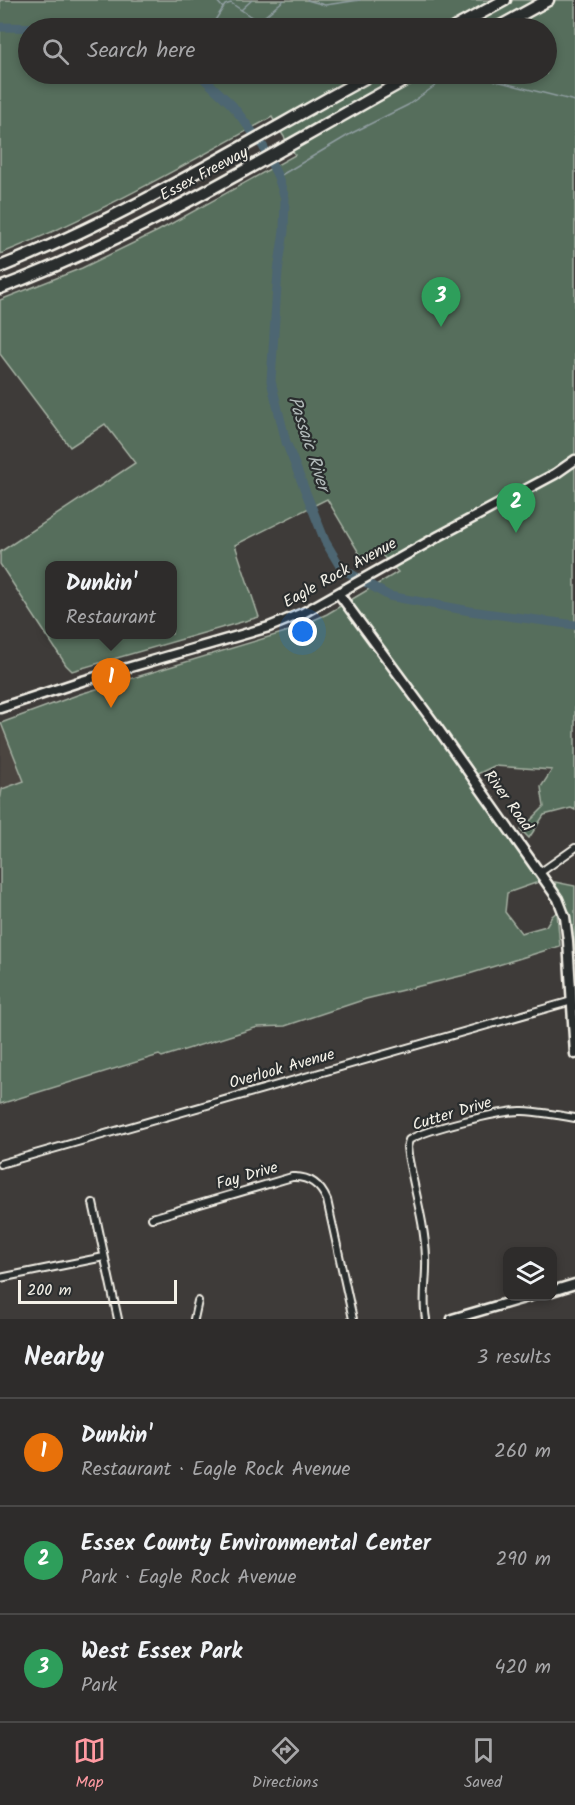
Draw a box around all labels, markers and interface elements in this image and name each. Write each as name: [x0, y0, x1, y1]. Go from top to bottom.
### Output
search box: [18, 18, 557, 84]
text: Search here: [87, 34, 195, 69]
icon: search: [39, 35, 72, 68]
street label: Essex Freeway: [155, 140, 253, 208]
pin: 3: [422, 278, 460, 327]
water label: Passaic River: [279, 393, 338, 499]
pin: 2: [496, 484, 536, 533]
street label: Eagle Rock Avenue: [279, 531, 401, 615]
popup: [45, 561, 177, 639]
text: Dunkin': [66, 567, 137, 602]
text: Restaurant: [66, 602, 156, 634]
your location: [288, 617, 317, 646]
pin: 1: [92, 658, 130, 708]
street label: River Road: [477, 765, 540, 838]
street label: Overlook Avenue: [226, 1042, 338, 1096]
street label: Cutter Drive: [409, 1090, 495, 1138]
street label: Fay Drive: [213, 1155, 281, 1197]
map controls: [503, 1247, 557, 1301]
button: layers: [503, 1247, 557, 1301]
scale bar: [18, 1277, 177, 1304]
text: 200 m: [27, 1278, 71, 1303]
text: Nearby: [24, 1337, 104, 1379]
text: 3 results: [477, 1342, 551, 1374]
text: Dunkin': [81, 1419, 152, 1454]
text: 1: [40, 1436, 47, 1468]
text: 260 m: [494, 1436, 551, 1468]
text: Restaurant · Eagle Rock Avenue: [81, 1454, 351, 1486]
text: Essex County Environmental Center: [81, 1527, 431, 1562]
text: 2: [38, 1544, 49, 1576]
text: 290 m: [496, 1544, 551, 1576]
text: Park · Eagle Rock Avenue: [81, 1562, 296, 1594]
text: West Essex Park: [81, 1635, 242, 1670]
text: 3: [38, 1652, 49, 1684]
text: 420 m: [494, 1652, 551, 1684]
text: Park: [81, 1670, 117, 1702]
tab: Map: [73, 1734, 106, 1795]
tab: Directions: [252, 1734, 318, 1795]
tab: Saved: [464, 1734, 502, 1795]

